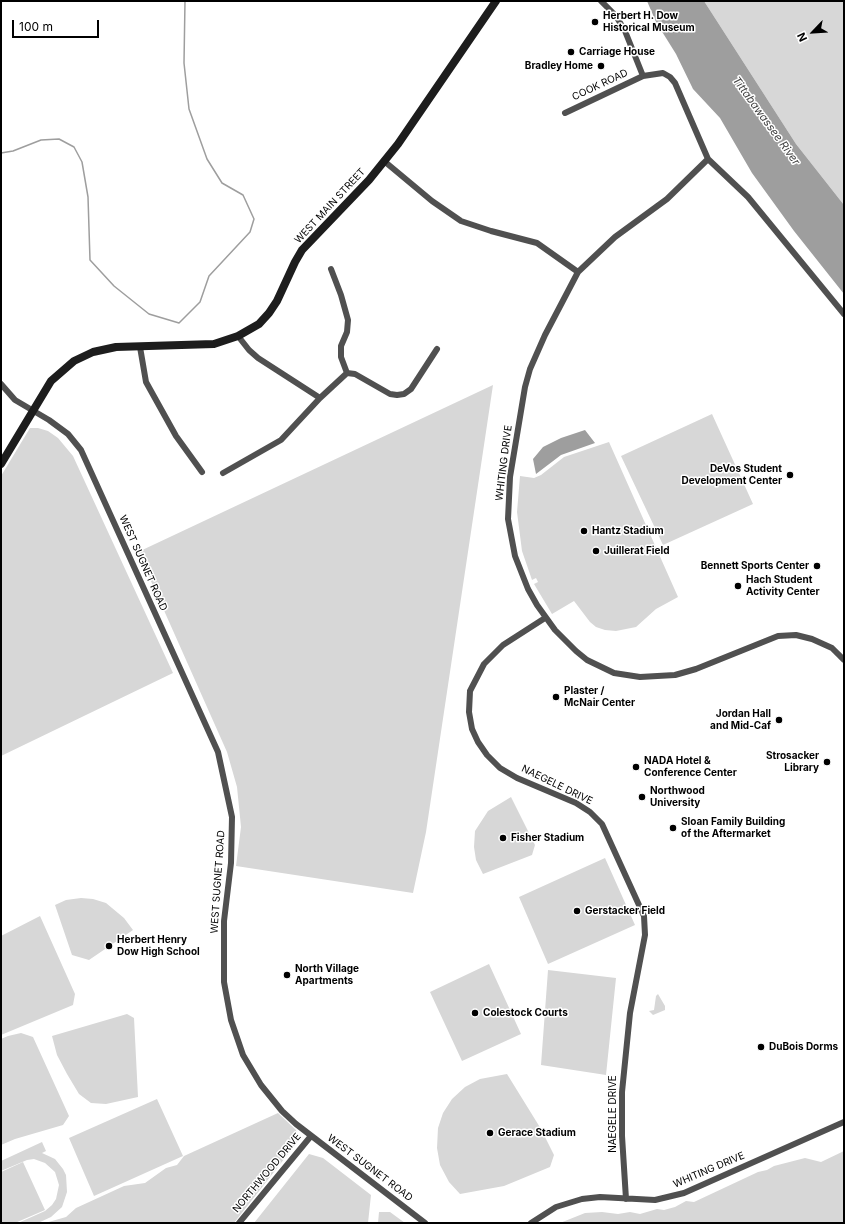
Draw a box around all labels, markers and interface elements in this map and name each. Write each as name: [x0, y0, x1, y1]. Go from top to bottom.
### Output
place label: Herbert H. Dow Historical Museum: [603, 10, 695, 34]
scale bar: [14, 12, 101, 38]
north arrow: [793, 12, 833, 52]
marker: Herbert H. Dow Historical Museum: [590, 17, 600, 27]
text: 100 m: [19, 19, 53, 34]
text: N: [794, 30, 810, 44]
place label: Carriage House: [579, 46, 655, 58]
marker: Carriage House: [566, 47, 576, 57]
place label: Bradley Home: [525, 60, 593, 72]
marker: Bradley Home: [596, 61, 606, 71]
street label: COOK ROAD: [570, 67, 630, 103]
water label: Tittabawassee River: [730, 74, 802, 168]
street label: WEST MAIN STREET: [292, 166, 368, 246]
street label: WHITING DRIVE: [493, 424, 515, 502]
place label: DeVos Student Development Center: [682, 463, 782, 486]
marker: DeVos Student Development Center: [785, 470, 795, 480]
street label: WEST SUGNET ROAD: [116, 513, 170, 613]
place label: Hantz Stadium: [592, 525, 664, 537]
marker: Hantz Stadium: [579, 526, 589, 536]
place label: Juillerat Field: [604, 545, 669, 557]
marker: Juillerat Field: [591, 546, 601, 556]
place label: Bennett Sports Center: [701, 560, 809, 572]
marker: Bennett Sports Center: [812, 561, 822, 571]
place label: Hach Student Activity Center: [746, 574, 820, 598]
marker: Hach Student Activity Center: [733, 581, 743, 591]
place label: Plaster / McNair Center: [564, 685, 635, 708]
marker: Plaster / McNair Center: [551, 692, 561, 702]
place label: Jordan Hall and Mid-Caf: [710, 708, 771, 732]
marker: Jordan Hall and Mid-Caf: [774, 715, 784, 725]
place label: Strosacker Library: [766, 750, 819, 774]
place label: NADA Hotel & Conference Center: [644, 755, 737, 778]
marker: Strosacker Library: [822, 757, 832, 767]
marker: NADA Hotel & Conference Center: [631, 762, 641, 772]
street label: NAEGELE DRIVE: [519, 763, 595, 807]
place label: Northwood University: [650, 785, 705, 808]
marker: Northwood University: [637, 792, 647, 802]
place label: Sloan Family Building of the Aftermarket: [681, 816, 785, 840]
marker: Sloan Family Building of the Aftermarket: [668, 823, 678, 833]
street label: WEST SUGNET ROAD: [208, 830, 228, 934]
place label: Fisher Stadium: [511, 832, 584, 844]
marker: Fisher Stadium: [498, 833, 508, 843]
place label: Gerstacker Field: [585, 905, 665, 917]
marker: Gerstacker Field: [572, 906, 582, 916]
place label: Herbert Henry Dow High School: [117, 934, 200, 958]
marker: Herbert Henry Dow High School: [104, 941, 114, 951]
place label: North Village Apartments: [295, 963, 359, 986]
marker: North Village Apartments: [282, 970, 292, 980]
place label: Colestock Courts: [483, 1007, 568, 1019]
marker: Colestock Courts: [470, 1008, 480, 1018]
place label: DuBois Dorms: [769, 1041, 838, 1053]
marker: DuBois Dorms: [756, 1042, 766, 1052]
street label: NAEGELE DRIVE: [607, 1075, 619, 1153]
place label: Gerace Stadium: [498, 1127, 576, 1139]
marker: Gerace Stadium: [485, 1128, 495, 1138]
street label: NORTHWOOD DRIVE: [230, 1131, 304, 1215]
street label: WEST SUGNET ROAD: [325, 1132, 415, 1204]
street label: WHITING DRIVE: [672, 1150, 746, 1190]

